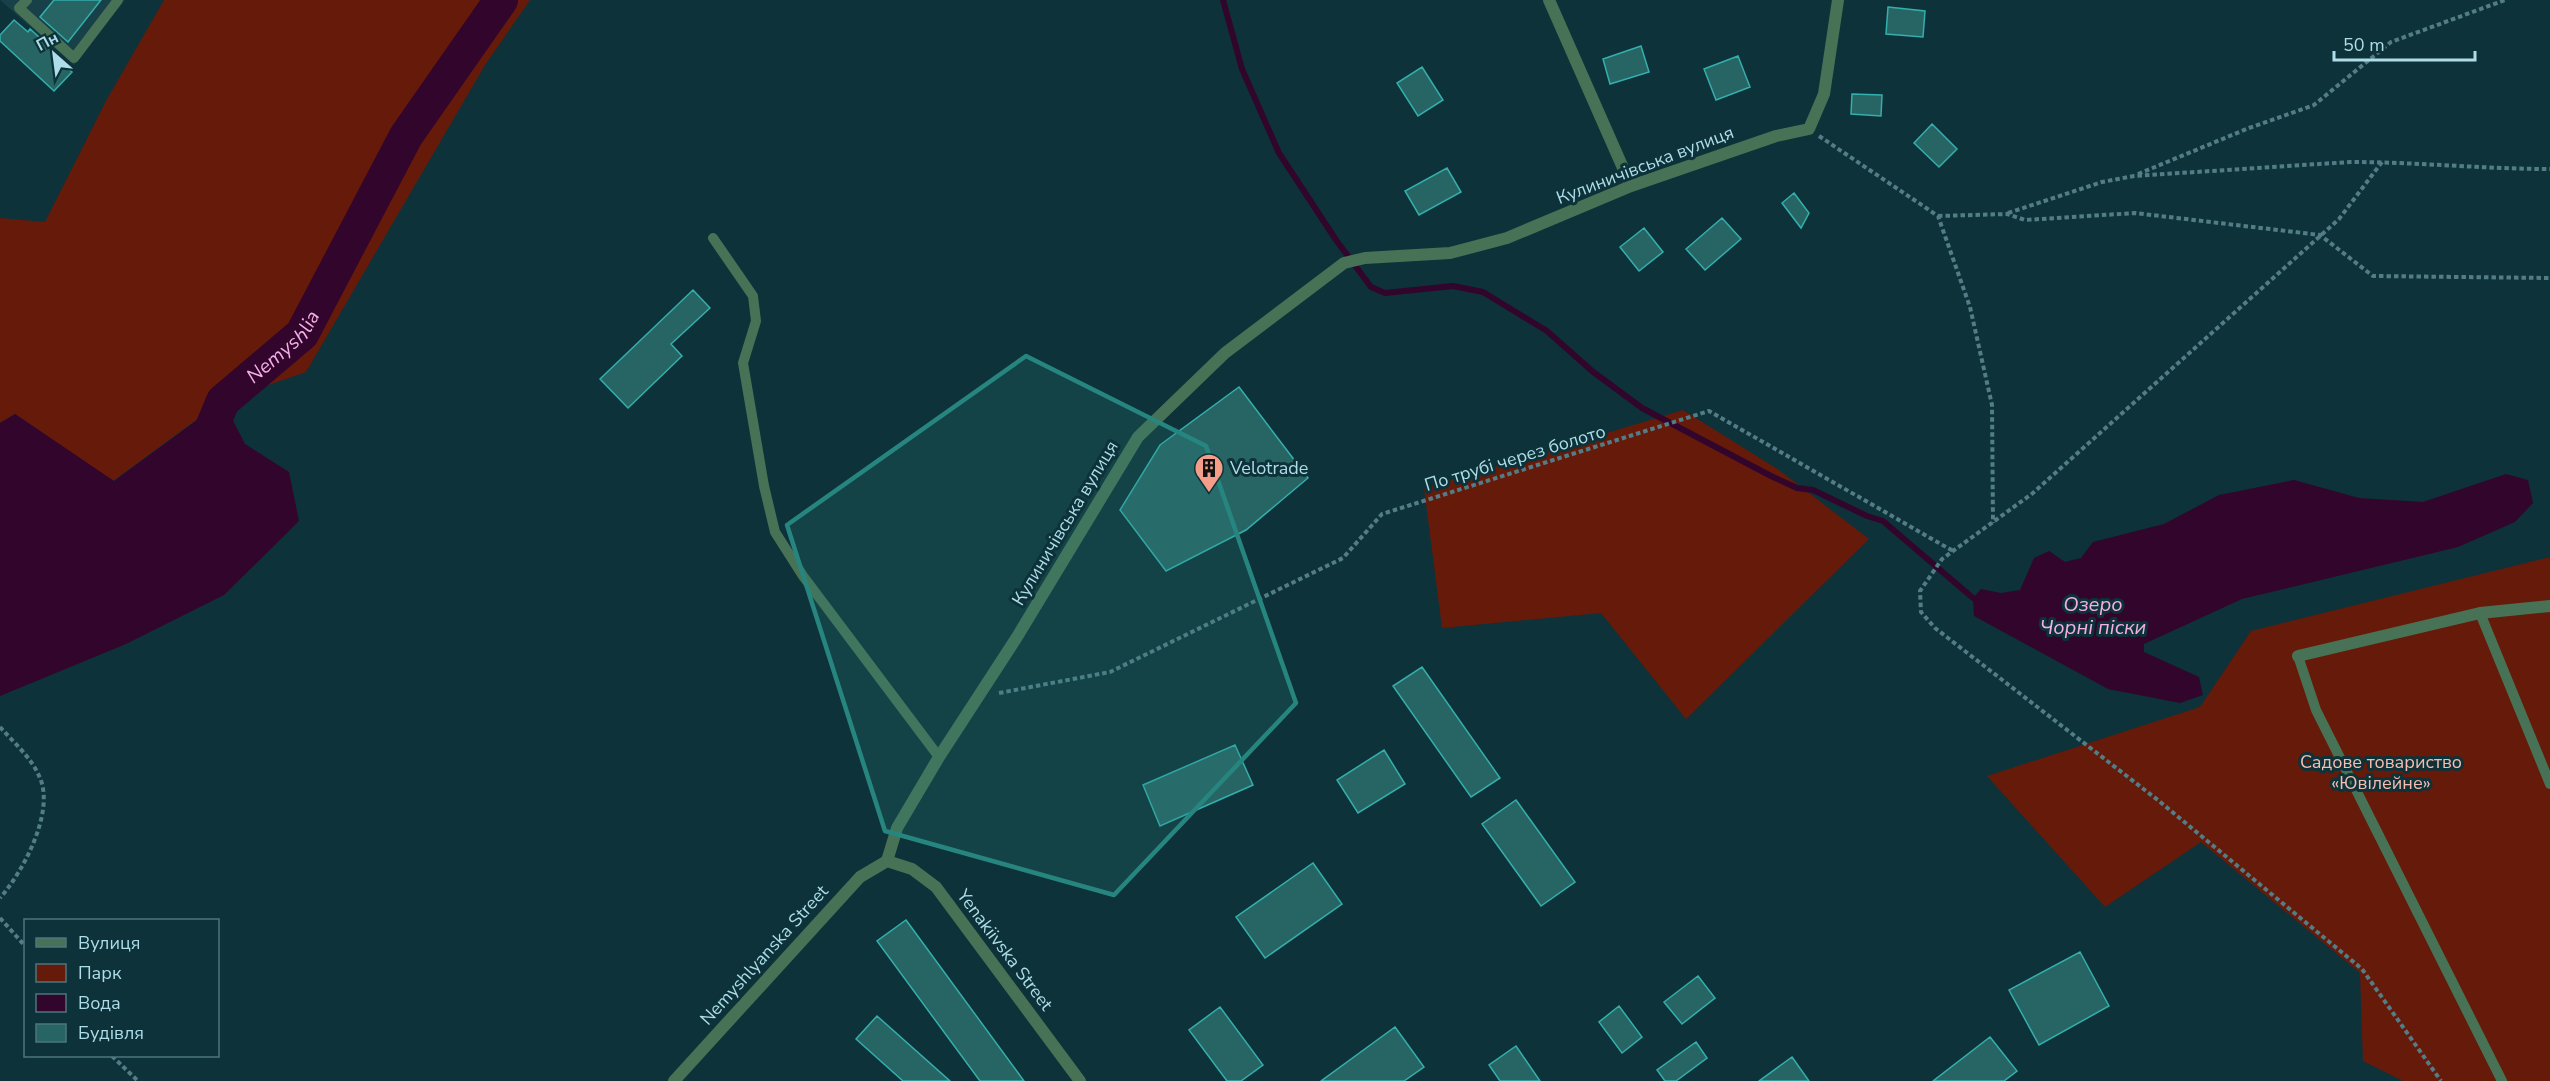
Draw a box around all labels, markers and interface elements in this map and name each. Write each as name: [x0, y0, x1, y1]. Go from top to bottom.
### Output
north arrow: [24, 24, 84, 84]
scale bar: [2334, 24, 2475, 62]
text: Пн: [33, 27, 62, 57]
text: 50 m: [2343, 33, 2385, 57]
street label: Кулиничівська вулиця: [1553, 120, 1737, 210]
water label: Nemyshlia: [241, 306, 326, 390]
street label: По трубі через болото: [1422, 419, 1608, 497]
street label: Кулиничівська вулиця: [1006, 436, 1124, 610]
building icon: Velotrade: [1193, 452, 1225, 494]
place label: Velotrade: [1229, 456, 1308, 480]
water label: Озеро Чорні піски: [2040, 591, 2146, 641]
park label: Садове товариство «Ювілейне»: [2300, 750, 2462, 795]
street label: Nemyshlyanska Street: [695, 879, 834, 1030]
street label: Yenakiivska Street: [951, 884, 1059, 1016]
legend: [24, 919, 219, 1057]
text: Вулиця: [78, 931, 140, 955]
text: Парк: [78, 961, 122, 985]
text: Вода: [78, 991, 121, 1015]
text: Будівля: [78, 1021, 144, 1045]

